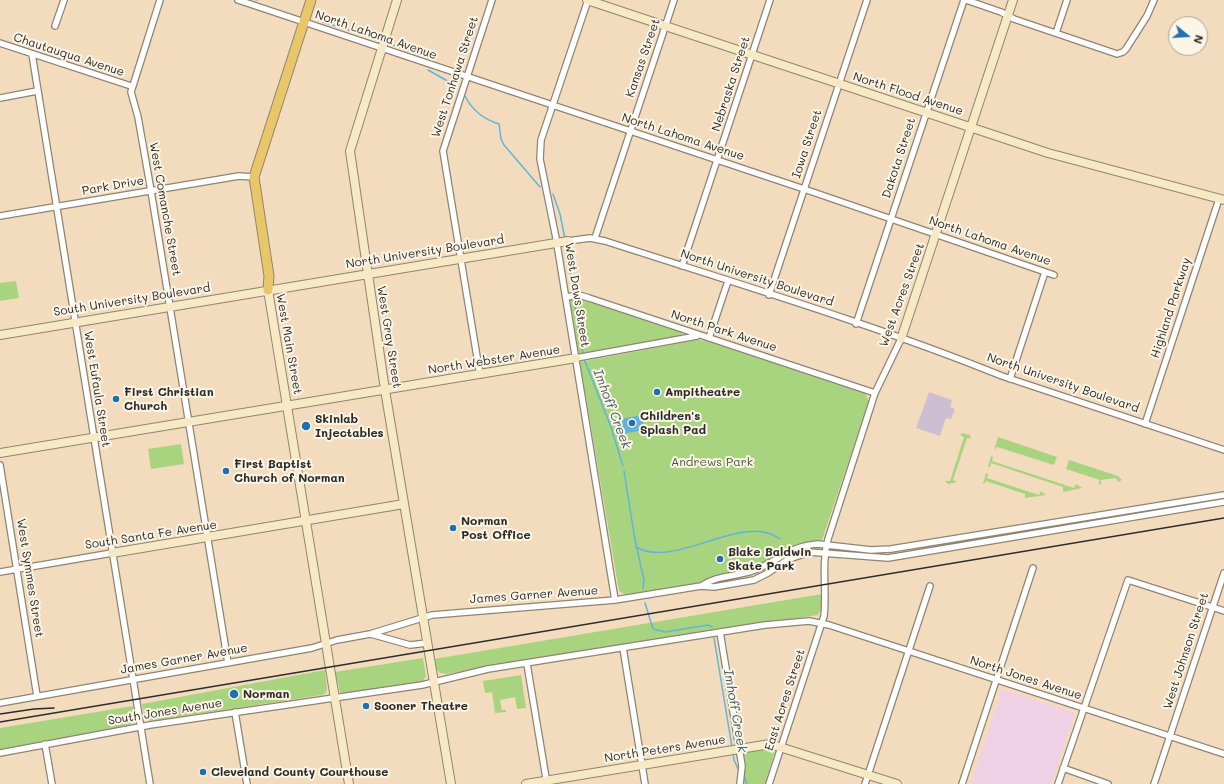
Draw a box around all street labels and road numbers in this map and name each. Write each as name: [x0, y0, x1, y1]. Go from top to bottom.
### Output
street label: North Lahoma Avenue: [313, 7, 439, 63]
street label: West Tonhawa Street: [429, 15, 481, 139]
street label: Kansas Street: [623, 17, 663, 99]
street label: Chautauqua Avenue: [12, 30, 126, 80]
street label: Nebraska Street: [709, 35, 753, 133]
street label: North Flood Avenue: [851, 69, 965, 119]
street label: Iowa Street: [789, 108, 825, 180]
street label: North Lahoma Avenue: [620, 110, 746, 164]
street label: Dakota Street: [879, 116, 919, 200]
street label: West Comanche Street: [146, 141, 184, 277]
street label: Park Drive: [81, 173, 145, 199]
street label: North Lahoma Avenue: [927, 213, 1053, 269]
street label: North University Boulevard: [345, 232, 505, 272]
street label: West Acres Street: [876, 241, 928, 349]
street label: West Daws Street: [562, 242, 592, 348]
street label: North University Boulevard: [679, 246, 835, 310]
street label: Highland Parkway: [1148, 256, 1194, 360]
street label: South University Boulevard: [53, 281, 211, 319]
street label: West Gray Street: [374, 285, 404, 389]
street label: West Main Street: [273, 292, 305, 396]
street label: North Park Avenue: [669, 307, 779, 355]
street label: West Eufaula Street: [81, 330, 113, 448]
street label: North Webster Avenue: [427, 342, 561, 378]
street label: North University Boulevard: [985, 350, 1141, 416]
street label: West Symmes Street: [13, 517, 47, 639]
street label: South Santa Fe Avenue: [84, 517, 218, 553]
street label: James Garner Avenue: [469, 583, 599, 607]
street label: West Johnson Street: [1160, 591, 1212, 711]
street label: James Garner Avenue: [119, 641, 249, 677]
street label: East Acres Street: [762, 647, 808, 753]
street label: North Jones Avenue: [968, 653, 1084, 703]
street label: South Jones Avenue: [107, 696, 223, 728]
street label: North Peters Avenue: [603, 732, 727, 766]

